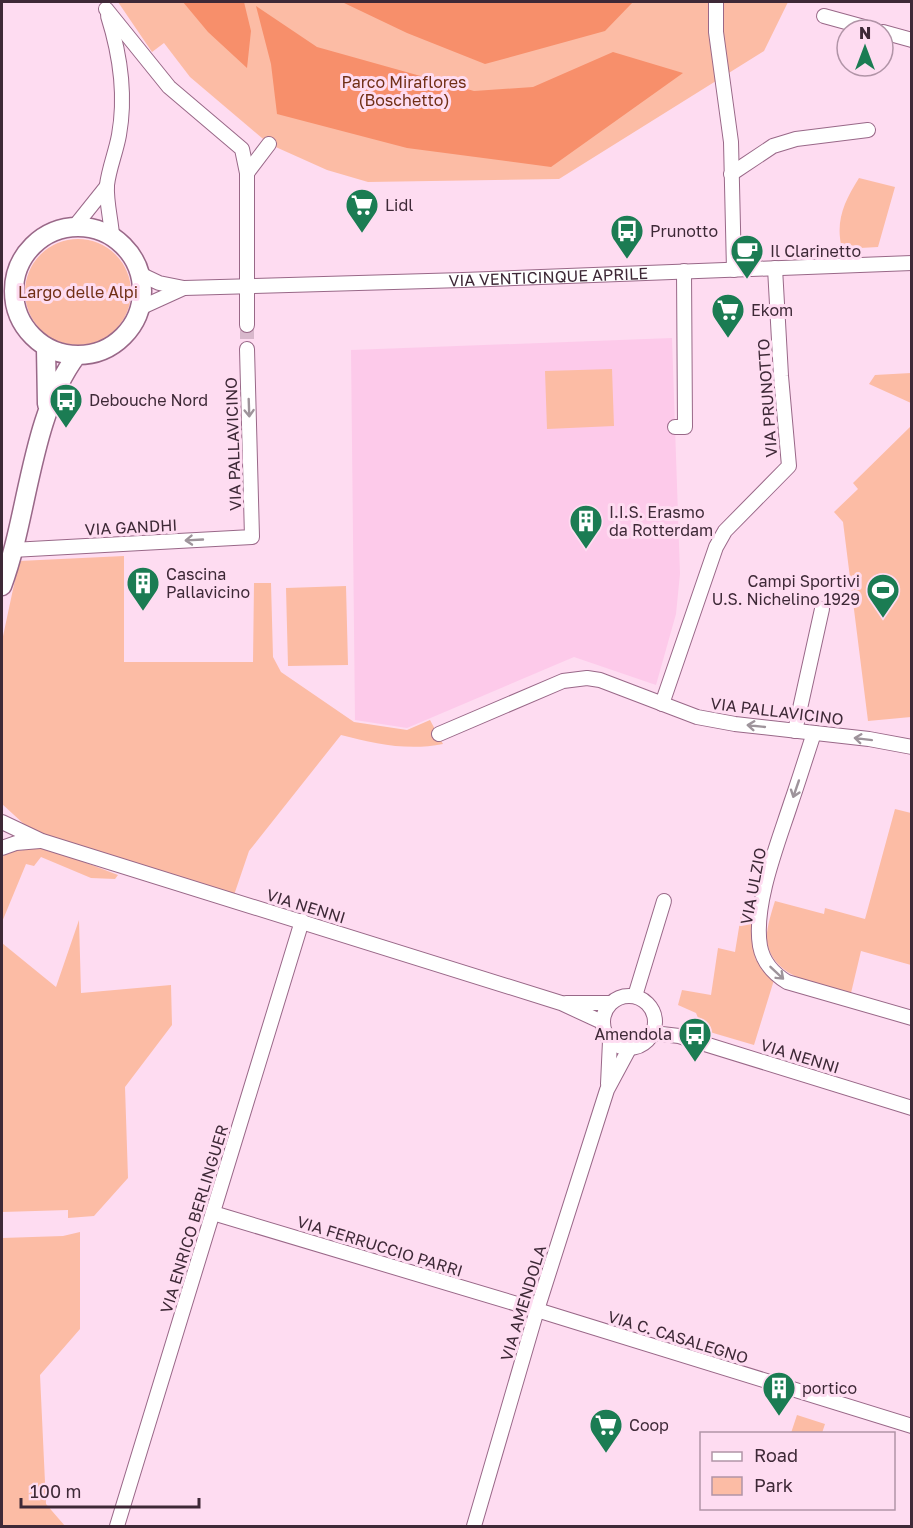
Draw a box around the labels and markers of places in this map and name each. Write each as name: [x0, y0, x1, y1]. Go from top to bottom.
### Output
supermarket icon: Lidl: [344, 187, 380, 234]
place label: Lidl: [385, 195, 413, 215]
bus stop icon: Prunotto: [609, 213, 645, 260]
place label: Prunotto: [650, 221, 718, 241]
cafe icon: Il Clarinetto: [729, 233, 765, 280]
place label: Il Clarinetto: [770, 241, 861, 261]
supermarket icon: Ekom: [710, 292, 746, 339]
place label: Ekom: [751, 300, 793, 320]
bus stop icon: Debouche Nord: [48, 382, 84, 429]
place label: Debouche Nord: [89, 390, 208, 410]
place label: I.I.S. Erasmo da Rotterdam: [609, 502, 713, 540]
building icon: I.I.S. Erasmo da Rotterdam: [568, 503, 604, 550]
place label: Cascina Pallavicino: [166, 564, 250, 602]
building icon: Cascina Pallavicino: [125, 565, 161, 612]
place label: Campi Sportivi U.S. Nichelino 1929: [712, 571, 860, 609]
sports icon: Campi Sportivi U.S. Nichelino 1929: [865, 572, 901, 619]
bus stop icon: Amendola: [677, 1016, 713, 1063]
place label: Amendola: [594, 1024, 672, 1044]
building icon: portico: [761, 1370, 797, 1417]
place label: portico: [802, 1378, 857, 1398]
supermarket icon: Coop: [588, 1407, 624, 1454]
place label: Coop: [629, 1415, 669, 1435]

